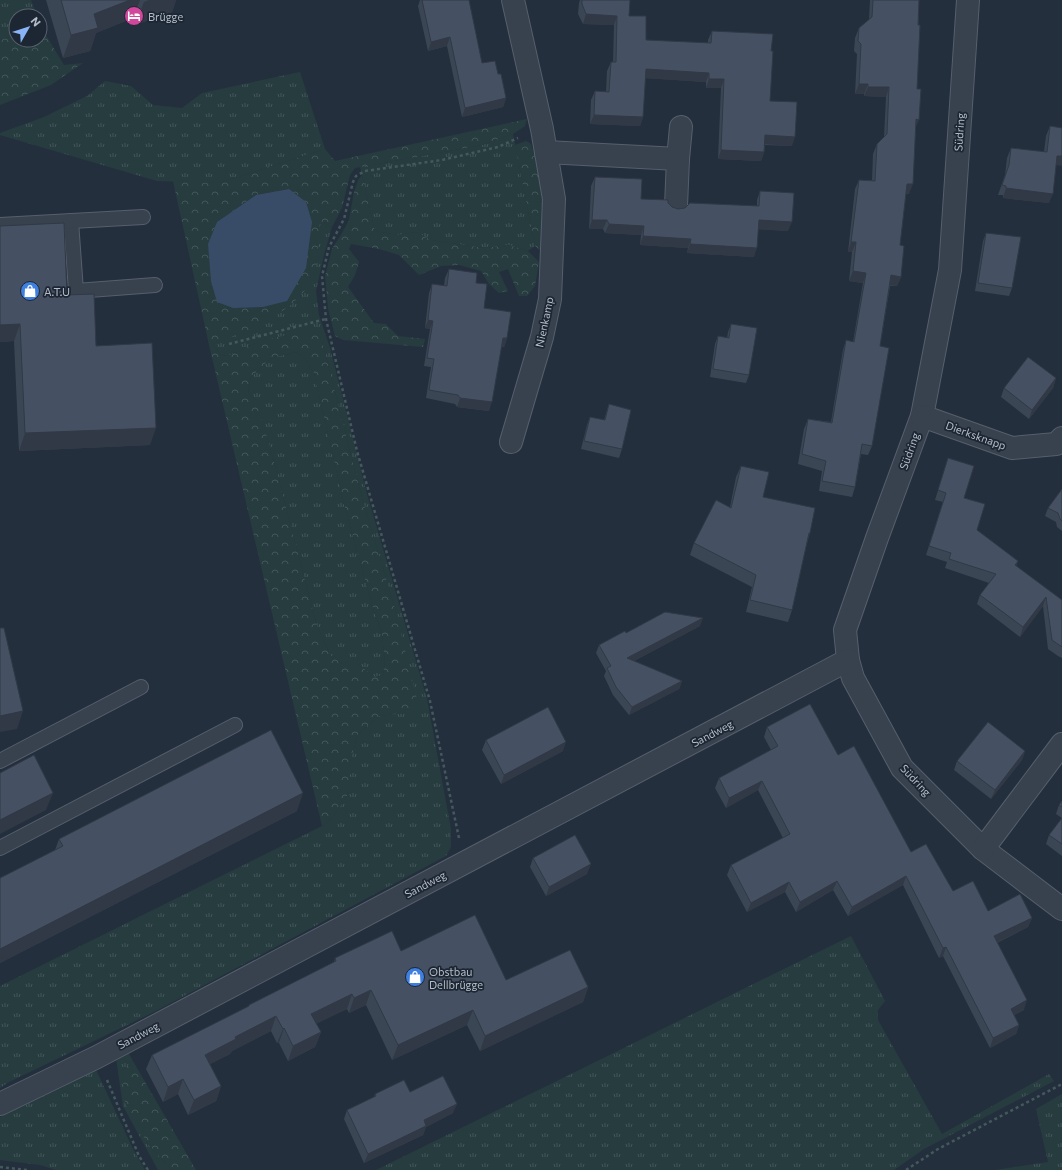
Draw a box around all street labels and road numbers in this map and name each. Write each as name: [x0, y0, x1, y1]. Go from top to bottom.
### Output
street label: Südring: [951, 112, 967, 152]
street label: Nienkamp: [532, 296, 556, 348]
street label: Dierksknapp: [944, 418, 1008, 452]
street label: Südring: [896, 431, 922, 471]
street label: Sandweg: [689, 717, 735, 749]
street label: Südring: [898, 762, 934, 799]
street label: Sandweg: [402, 868, 448, 900]
street label: Sandweg: [115, 1019, 161, 1051]

